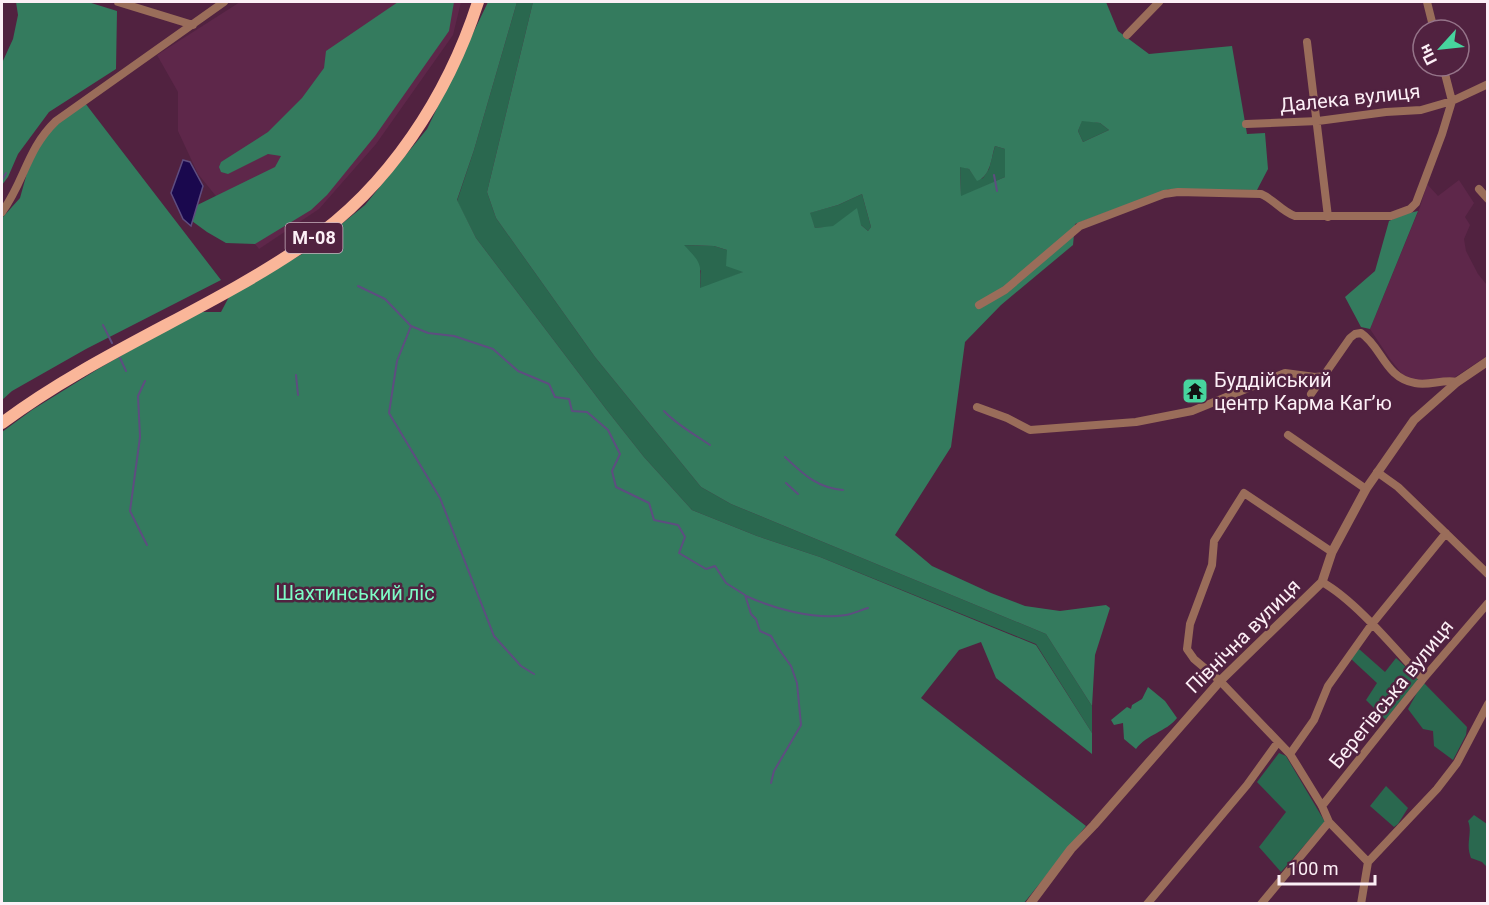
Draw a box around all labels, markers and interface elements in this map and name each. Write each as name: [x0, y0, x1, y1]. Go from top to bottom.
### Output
north arrow: [1411, 18, 1471, 78]
text: Пн: [1415, 41, 1441, 68]
street label: Далека вулиця: [1279, 79, 1421, 117]
road number: М-08: [286, 223, 342, 253]
place label: Буддійський центр Карма Кагʼю: [1214, 368, 1392, 415]
temple icon: Буддійський центр Карма Кагʼю: [1180, 376, 1210, 406]
street label: Північна вулиця: [1181, 574, 1305, 698]
park label: Шахтинський ліс: [275, 581, 435, 605]
street label: Берегівська вулиця: [1324, 615, 1458, 773]
scale bar: [1279, 848, 1375, 886]
text: 100 m: [1288, 858, 1339, 879]

